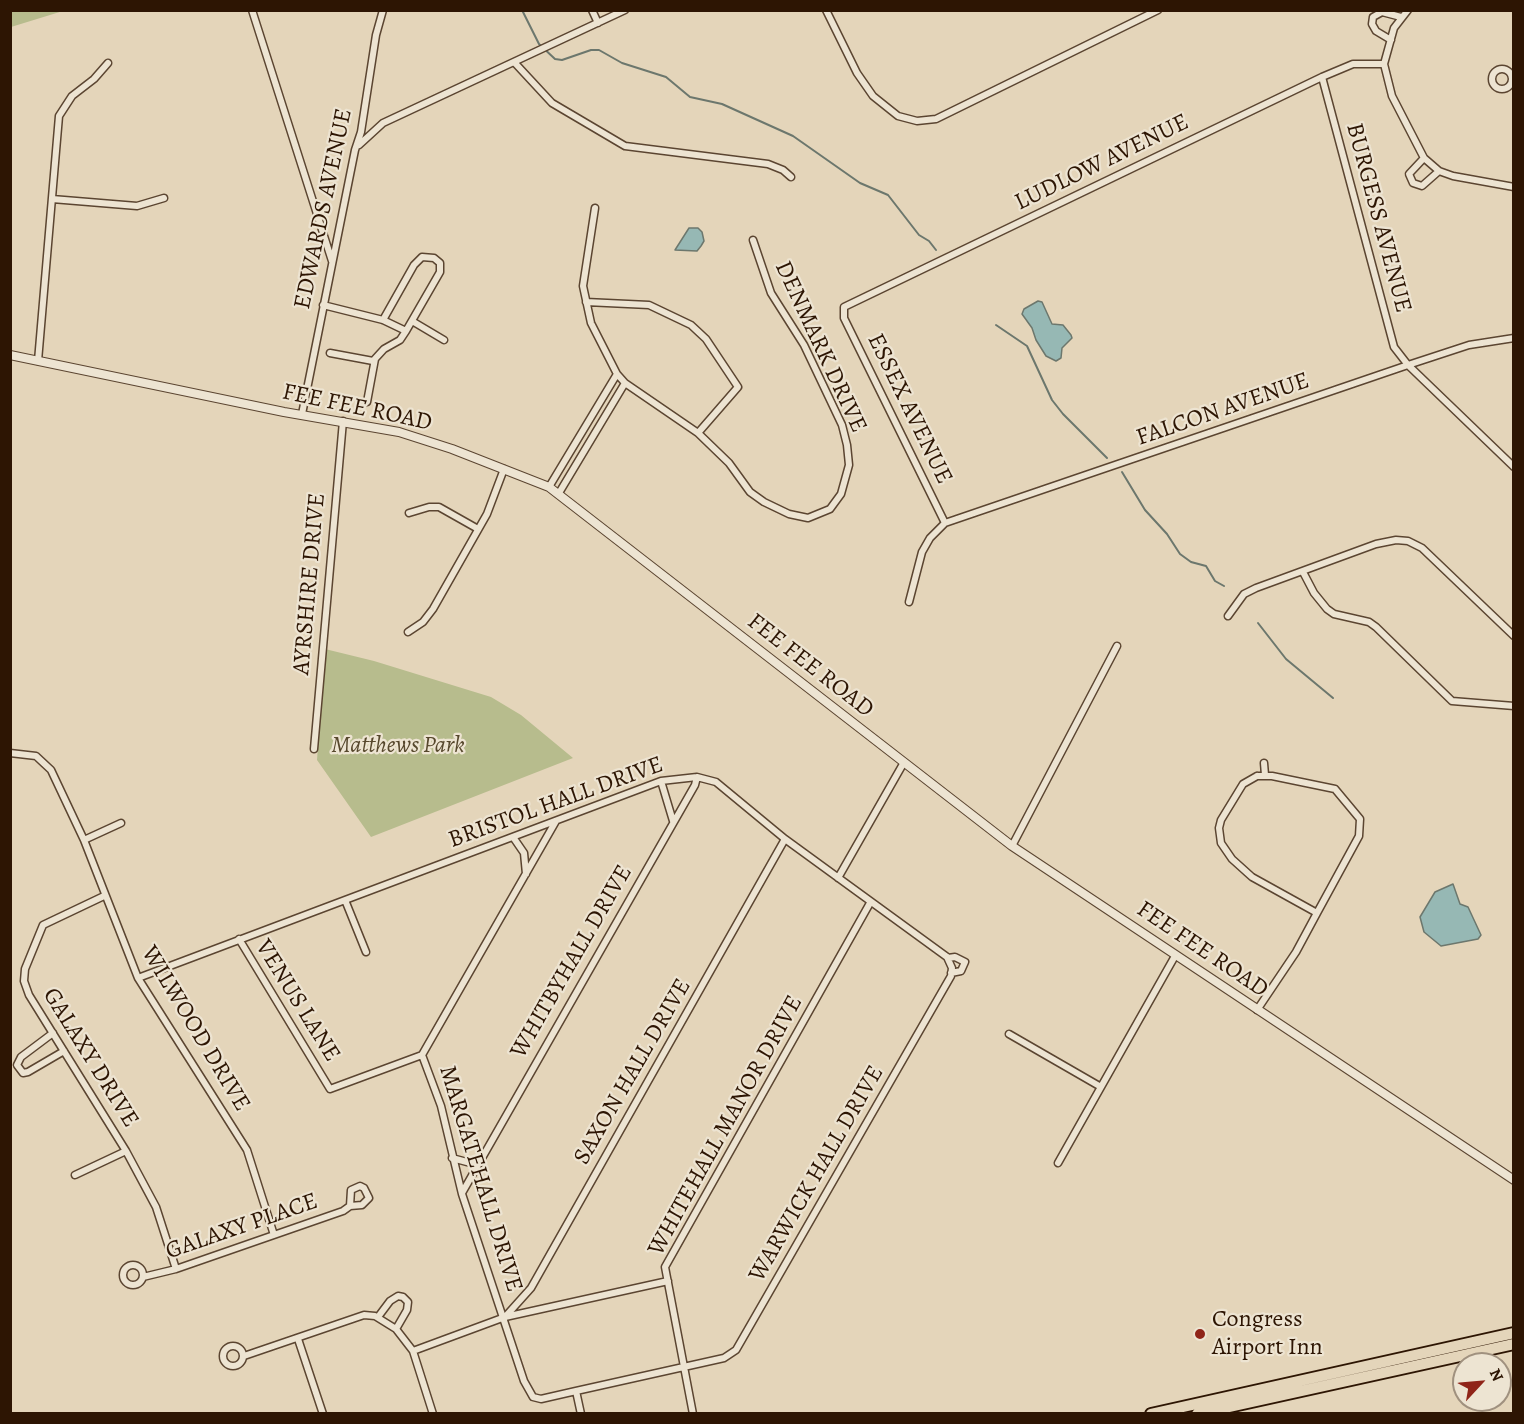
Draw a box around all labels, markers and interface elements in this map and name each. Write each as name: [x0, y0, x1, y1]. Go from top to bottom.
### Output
street label: EDWARDS AVENUE: [289, 106, 359, 312]
street label: LUDLOW AVENUE: [1010, 108, 1194, 218]
street label: BURGESS AVENUE: [1339, 120, 1417, 316]
street label: DENMARK DRIVE: [768, 257, 872, 437]
street label: ESSEX AVENUE: [860, 329, 958, 489]
street label: FALCON AVENUE: [1133, 367, 1313, 453]
street label: FEE FEE ROAD: [279, 378, 435, 438]
street label: AYRSHIRE DRIVE: [288, 492, 332, 676]
street label: FEE FEE ROAD: [741, 608, 879, 724]
park label: Matthews Park: [331, 732, 465, 760]
street label: BRISTOL HALL DRIVE: [445, 751, 667, 855]
street label: WHITBYHALL DRIVE: [505, 860, 639, 1064]
street label: FEE FEE ROAD: [1131, 895, 1273, 1005]
street label: VENUS LANE: [248, 935, 346, 1067]
street label: WILWOOD DRIVE: [134, 941, 256, 1117]
street label: SAXON HALL DRIVE: [568, 974, 698, 1170]
street label: GALAXY DRIVE: [36, 983, 144, 1133]
street label: WHITEHALL MANOR DRIVE: [642, 991, 810, 1261]
street label: WARWICK HALL DRIVE: [743, 1061, 891, 1287]
street label: MARGATEHALL DRIVE: [432, 1062, 528, 1296]
street label: GALAXY PLACE: [162, 1188, 322, 1266]
place label: Congress Airport Inn: [1212, 1306, 1323, 1362]
marker: Congress Airport Inn: [1193, 1327, 1207, 1341]
north arrow: [1452, 1352, 1512, 1412]
text: N: [1484, 1365, 1509, 1385]

